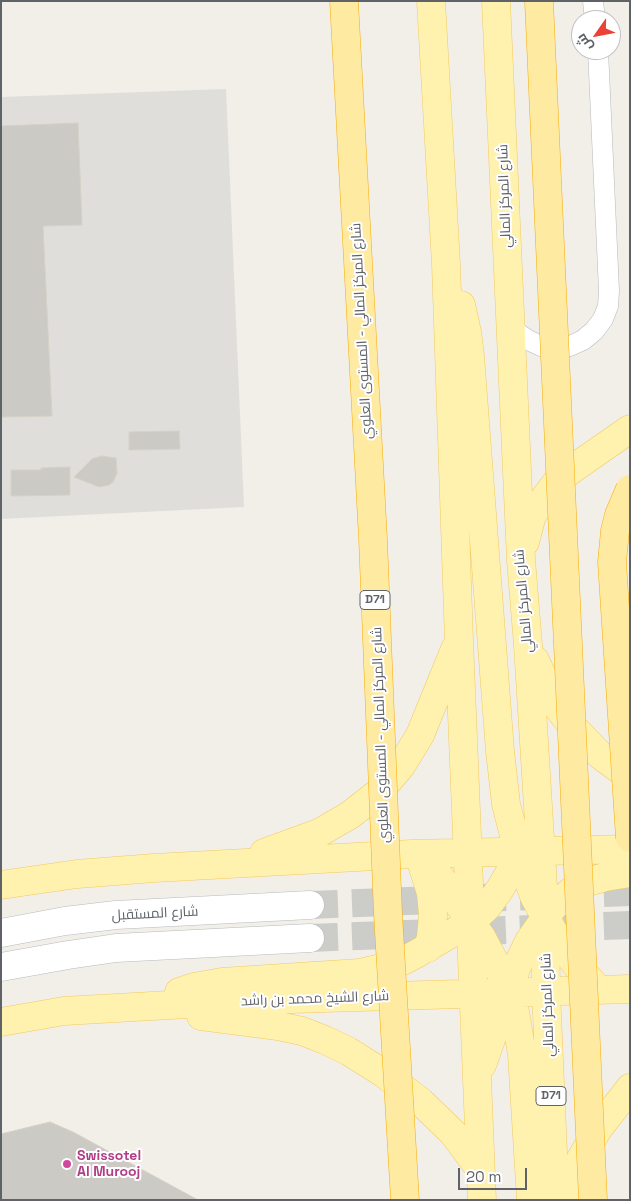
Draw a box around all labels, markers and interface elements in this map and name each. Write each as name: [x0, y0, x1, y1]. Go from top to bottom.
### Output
north arrow: [571, 10, 621, 60]
text: ش: [572, 30, 597, 55]
street label: شارع المركز المالي: [495, 144, 515, 248]
street label: شارع المركز المالي - المستوى العلوي: [348, 222, 376, 440]
street label: شارع المركز المالي: [511, 548, 537, 654]
road number: D71: [360, 590, 390, 610]
street label: شارع المركز المالي - المستوى العلوي: [369, 627, 393, 843]
street label: شارع المستقبل: [111, 903, 199, 925]
street label: شارع المركز المالي: [538, 953, 558, 1057]
street label: شارع الشيخ محمد بن راشد: [241, 988, 389, 1010]
road number: D71: [536, 1086, 566, 1106]
place label: Swissotel Al Murooj: [77, 1148, 141, 1180]
marker: Swissotel Al Murooj: [61, 1158, 73, 1170]
scale bar: [461, 1158, 530, 1190]
text: 20 m: [466, 1167, 501, 1186]

